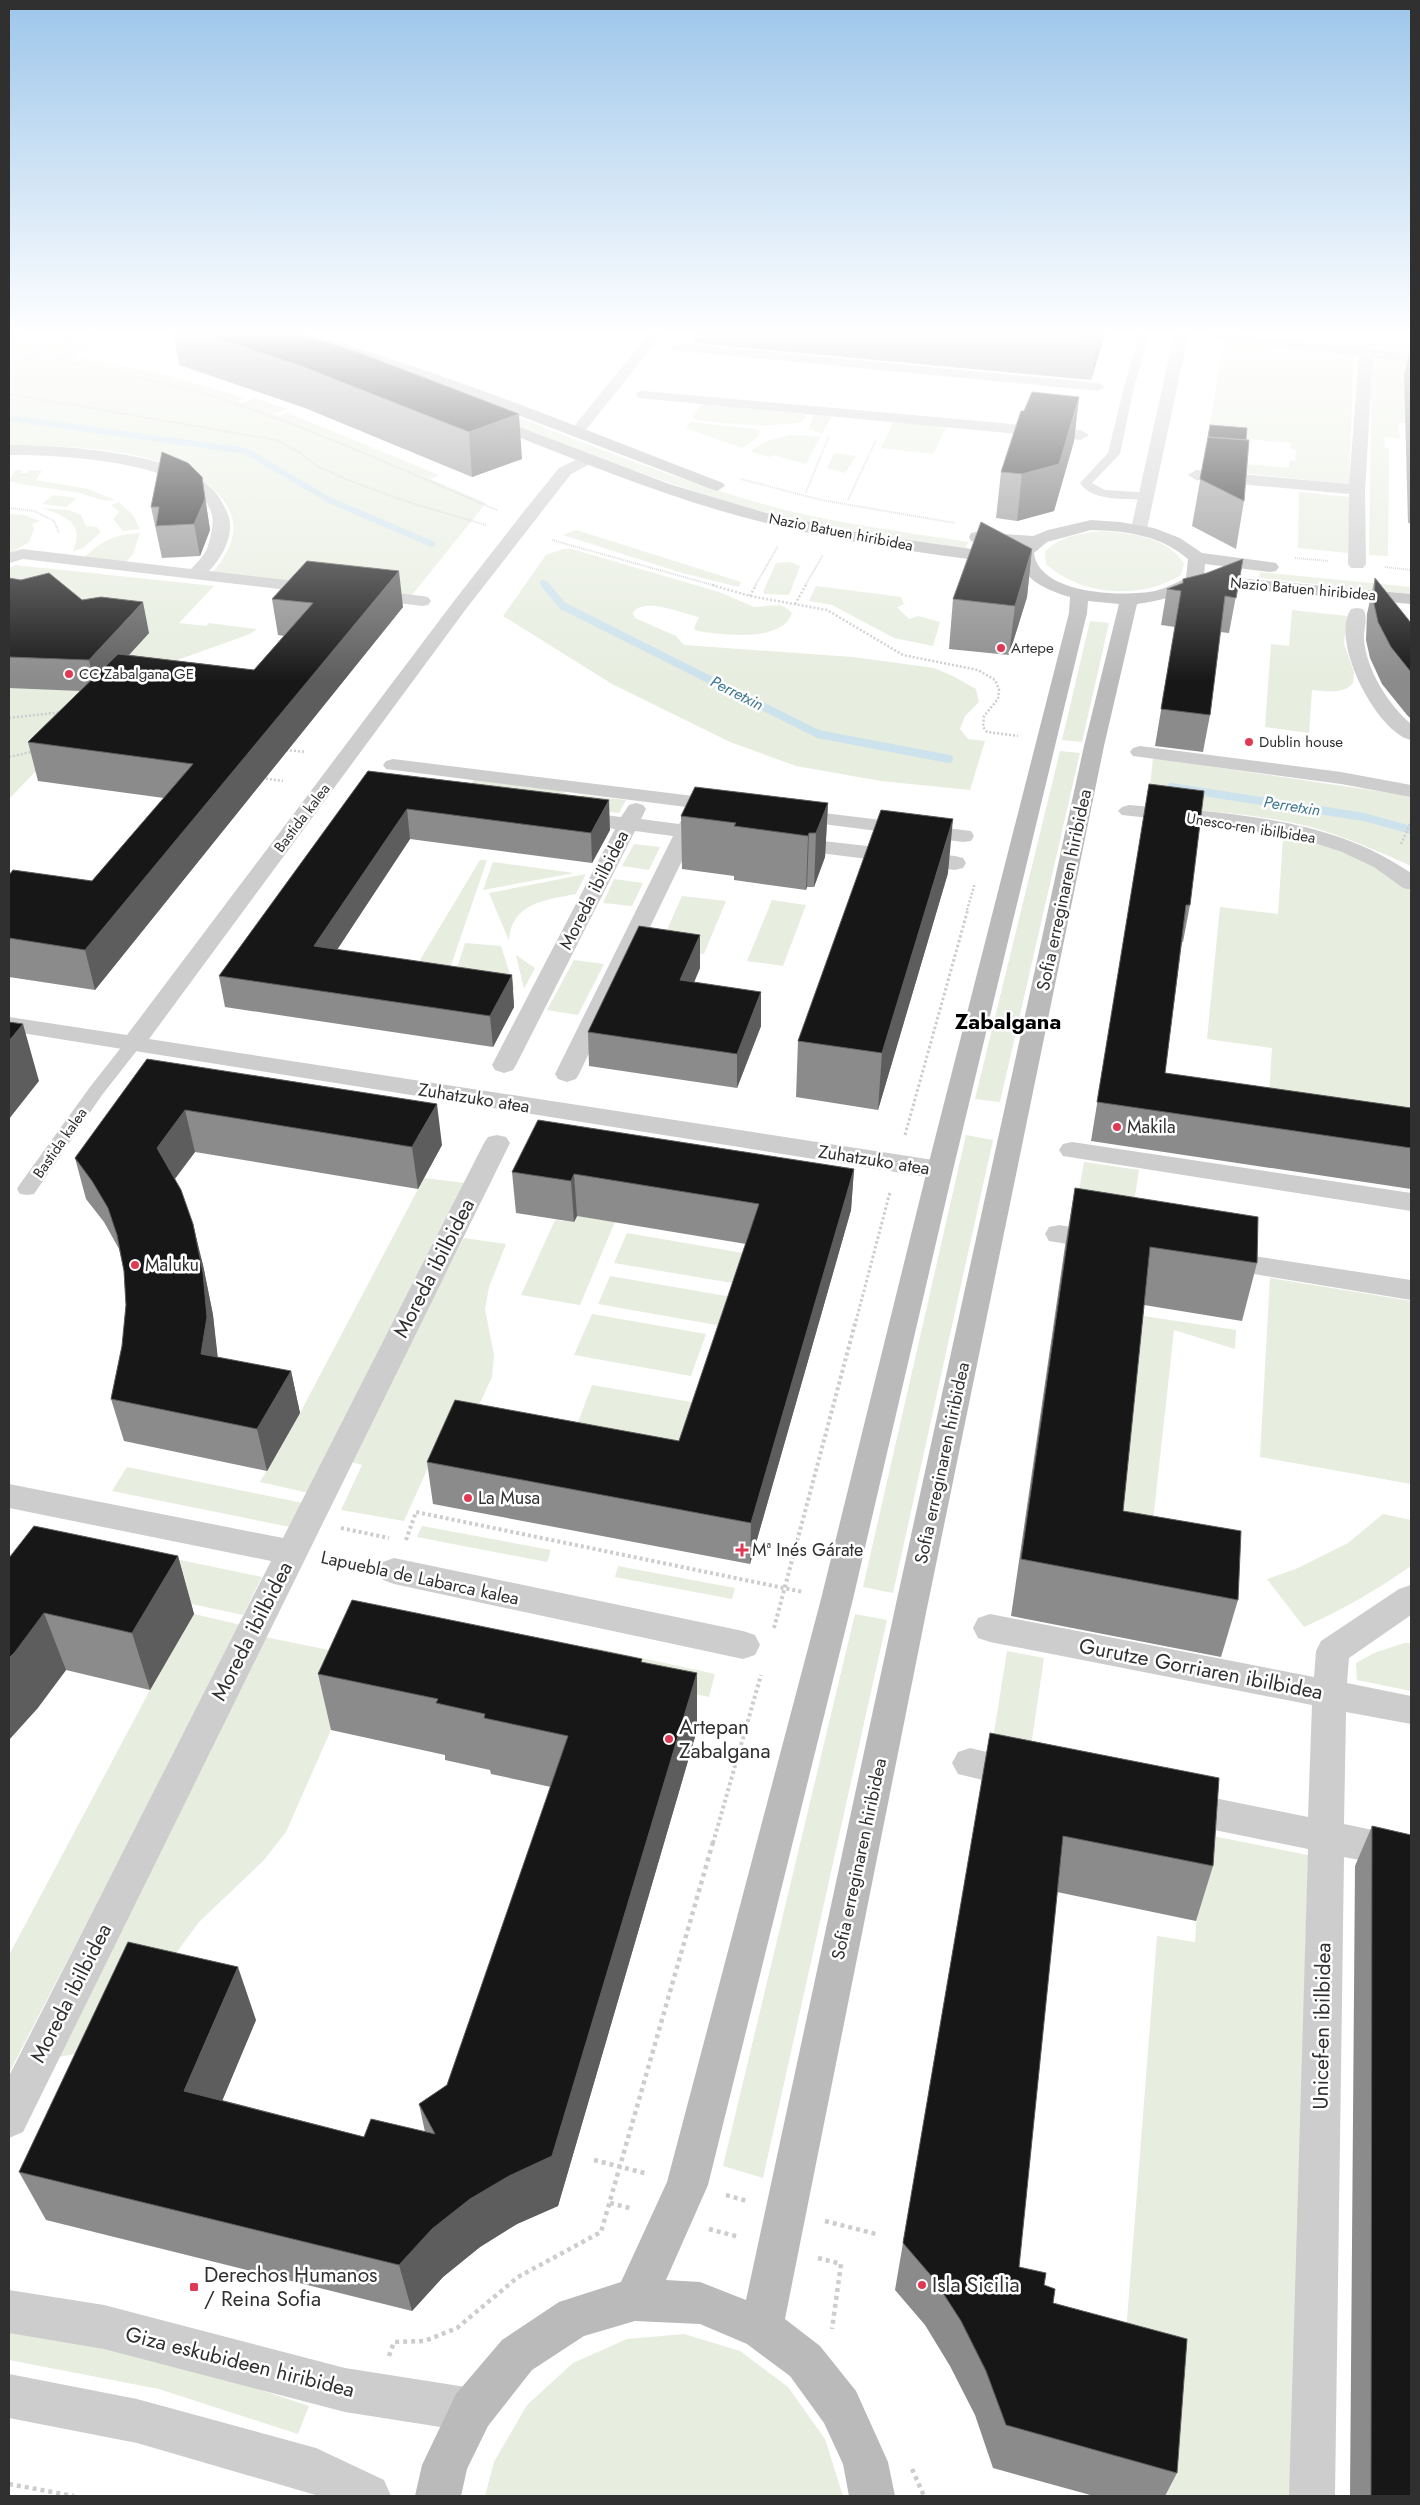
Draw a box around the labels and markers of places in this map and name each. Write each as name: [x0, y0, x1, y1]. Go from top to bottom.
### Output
place label: Artepe: [1011, 637, 1054, 659]
marker: Artepe: [995, 642, 1007, 654]
place label: CC Zabalgana GE: [79, 663, 194, 685]
marker: CC Zabalgana GE: [63, 668, 75, 680]
place label: Dublin house: [1259, 731, 1343, 753]
marker: Dublin house: [1243, 736, 1255, 748]
place label: Makila: [1127, 1114, 1176, 1140]
marker: Makila: [1111, 1121, 1123, 1133]
place label: Maluku: [145, 1252, 199, 1278]
marker: Maluku: [129, 1259, 141, 1271]
place label: La Musa: [478, 1485, 540, 1511]
marker: La Musa: [462, 1492, 474, 1504]
place label: Mª Inés Gárate: [752, 1537, 863, 1563]
marker: Mª Inés Gárate: [736, 1544, 748, 1556]
place label: Artepan Zabalgana: [679, 1712, 771, 1766]
marker: Artepan Zabalgana: [663, 1733, 675, 1745]
place label: Derechos Humanos / Reina Sofia: [204, 2260, 378, 2314]
place label: Isla Sicilia: [932, 2270, 1020, 2300]
marker: Isla Sicilia: [916, 2279, 928, 2291]
marker: Derechos Humanos / Reina Sofia: [188, 2281, 200, 2293]

